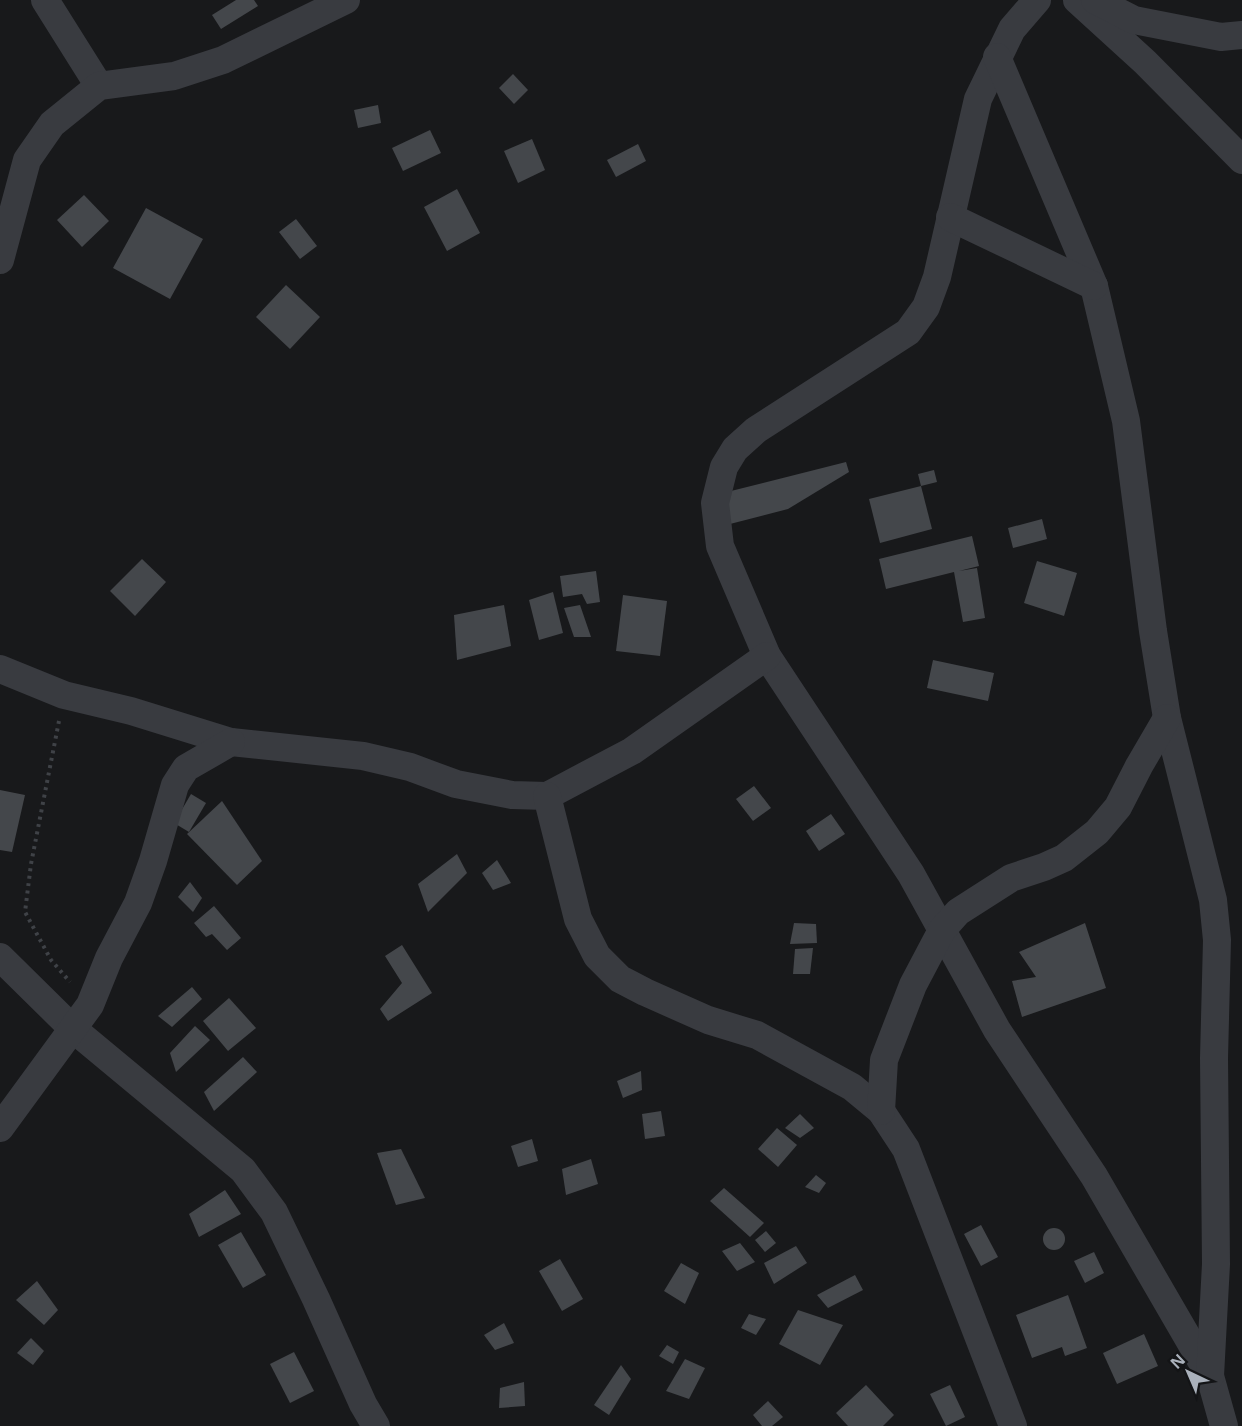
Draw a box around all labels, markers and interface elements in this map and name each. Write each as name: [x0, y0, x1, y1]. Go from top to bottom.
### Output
north arrow: [1158, 1342, 1218, 1402]
text: N: [1165, 1349, 1190, 1374]

